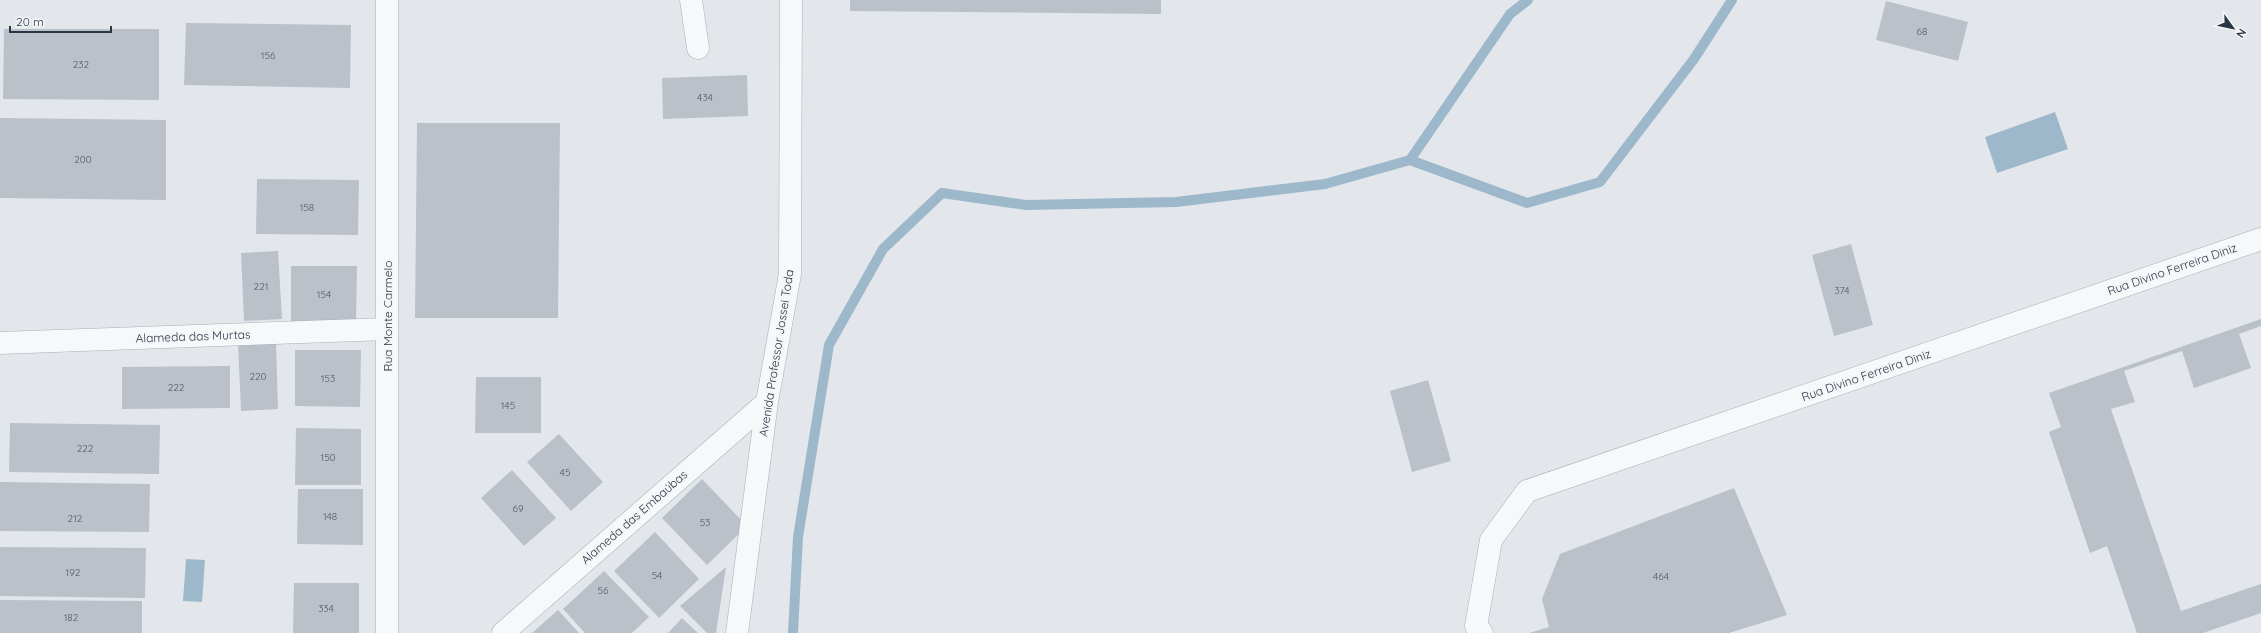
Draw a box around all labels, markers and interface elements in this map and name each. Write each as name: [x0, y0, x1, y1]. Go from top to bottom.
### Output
scale bar: [10, 8, 111, 34]
north arrow: [2213, 8, 2253, 48]
text: 20 m: [16, 14, 44, 29]
house number: 68: [1917, 25, 1927, 38]
text: N: [2233, 26, 2249, 41]
house number: 156: [261, 49, 276, 62]
house number: 232: [73, 58, 90, 71]
house number: 434: [697, 91, 713, 104]
house number: 200: [74, 153, 92, 166]
house number: 158: [300, 201, 314, 214]
street label: Rua Divino Ferreira Diniz: [2105, 240, 2239, 298]
street label: Rua Monte Carmelo: [380, 261, 395, 371]
street label: Avenida Professor Jossei Toda: [755, 268, 797, 438]
house number: 221: [254, 280, 268, 293]
house number: 374: [1834, 284, 1850, 297]
house number: 154: [317, 288, 331, 301]
street label: Alameda das Murtas: [135, 326, 251, 346]
street label: Rua Divino Ferreira Diniz: [1799, 346, 1933, 404]
house number: 220: [249, 370, 267, 383]
house number: 153: [321, 372, 335, 385]
house number: 222: [168, 381, 185, 394]
house number: 145: [501, 399, 515, 412]
house number: 222: [77, 442, 94, 455]
house number: 150: [320, 451, 336, 464]
house number: 45: [560, 466, 570, 479]
street label: Alameda das Embaúbas: [578, 466, 691, 567]
house number: 69: [513, 502, 524, 515]
house number: 148: [323, 510, 337, 523]
house number: 212: [68, 512, 83, 525]
house number: 53: [700, 516, 710, 529]
house number: 192: [66, 566, 81, 579]
house number: 54: [652, 569, 662, 582]
house number: 464: [1653, 570, 1669, 583]
house number: 56: [598, 584, 609, 597]
house number: 334: [318, 602, 334, 615]
house number: 182: [64, 611, 79, 624]

